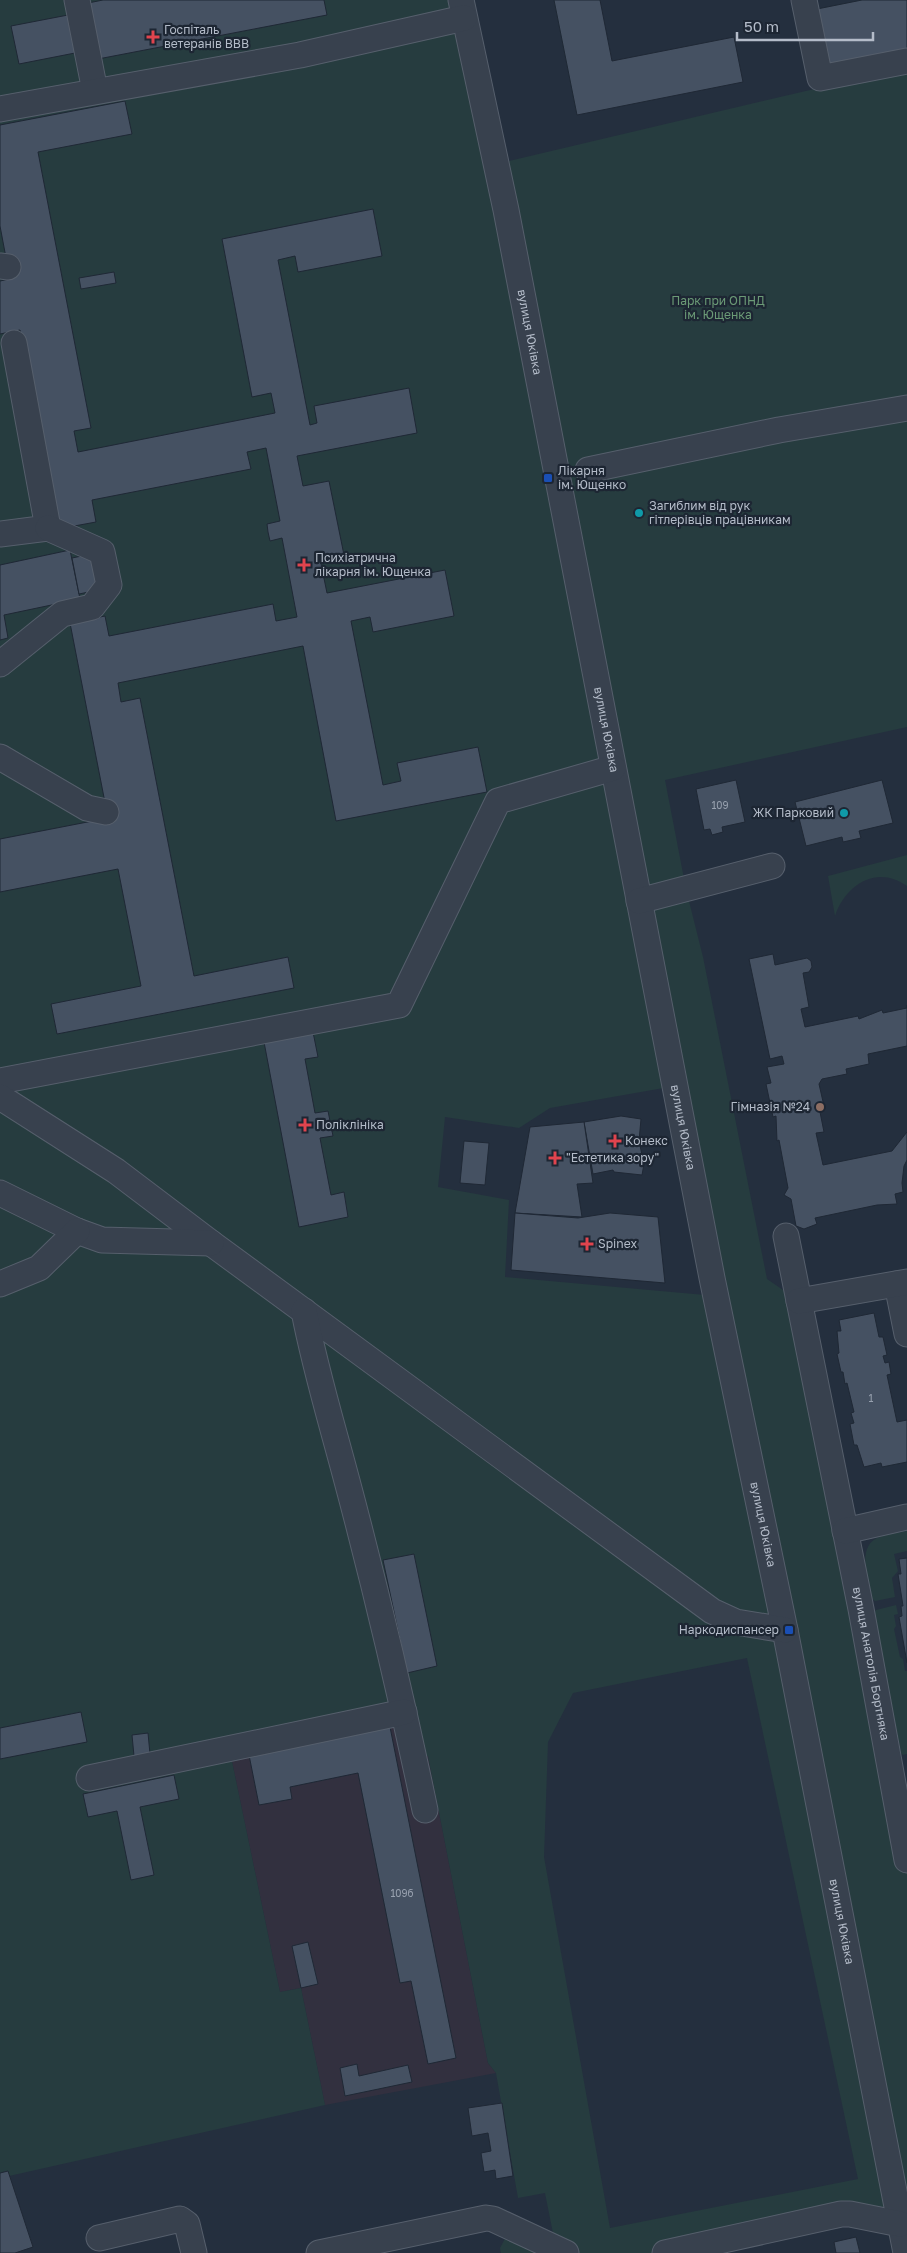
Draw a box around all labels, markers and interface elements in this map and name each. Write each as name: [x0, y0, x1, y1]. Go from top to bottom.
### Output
scale bar: [737, 10, 873, 42]
text: 50 m: [744, 17, 779, 35]
place label: Госпіталь ветеранів ВВВ: [164, 22, 249, 51]
marker: Госпіталь ветеранів ВВВ: [146, 30, 160, 44]
street label: вулиця Юківка: [514, 288, 546, 376]
park label: Парк при ОПНД ім. Ющенка: [671, 293, 765, 322]
place label: Лікарня ім. Ющенко: [558, 463, 626, 492]
marker: Лікарня ім. Ющенко: [542, 472, 554, 484]
place label: Загиблим від рук гітлерівців працівникам: [649, 498, 791, 527]
marker: Загиблим від рук гітлерівців працівникам: [633, 507, 645, 519]
place label: Психіатрична лікарня ім. Ющенка: [315, 550, 431, 579]
marker: Психіатрична лікарня ім. Ющенка: [297, 558, 311, 572]
street label: вулиця Юківка: [591, 686, 622, 774]
house number: 109: [711, 799, 729, 811]
place label: ЖК Парковий: [753, 805, 834, 820]
marker: ЖК Парковий: [838, 807, 850, 819]
street label: вулиця Юківка: [668, 1083, 699, 1171]
place label: Гімназія №24: [731, 1099, 810, 1114]
marker: Гімназія №24: [814, 1101, 826, 1113]
place label: Поліклініка: [316, 1117, 384, 1132]
marker: Поліклініка: [298, 1118, 312, 1132]
place label: Конекс: [625, 1133, 668, 1148]
marker: Конекс: [609, 1135, 621, 1147]
place label: "Естетика зору": [566, 1150, 659, 1165]
marker: "Естетика зору": [548, 1151, 562, 1165]
place label: Spinex: [598, 1236, 637, 1251]
marker: Spinex: [580, 1237, 594, 1251]
house number: 1: [869, 1392, 874, 1404]
street label: вулиця Юківка: [747, 1480, 780, 1568]
street label: вулиця Анатолія Бортняка: [850, 1585, 893, 1742]
place label: Наркодиспансер: [679, 1622, 779, 1637]
marker: Наркодиспансер: [783, 1624, 795, 1636]
street label: вулиця Юківка: [827, 1878, 858, 1965]
house number: 109б: [390, 1887, 414, 1899]

